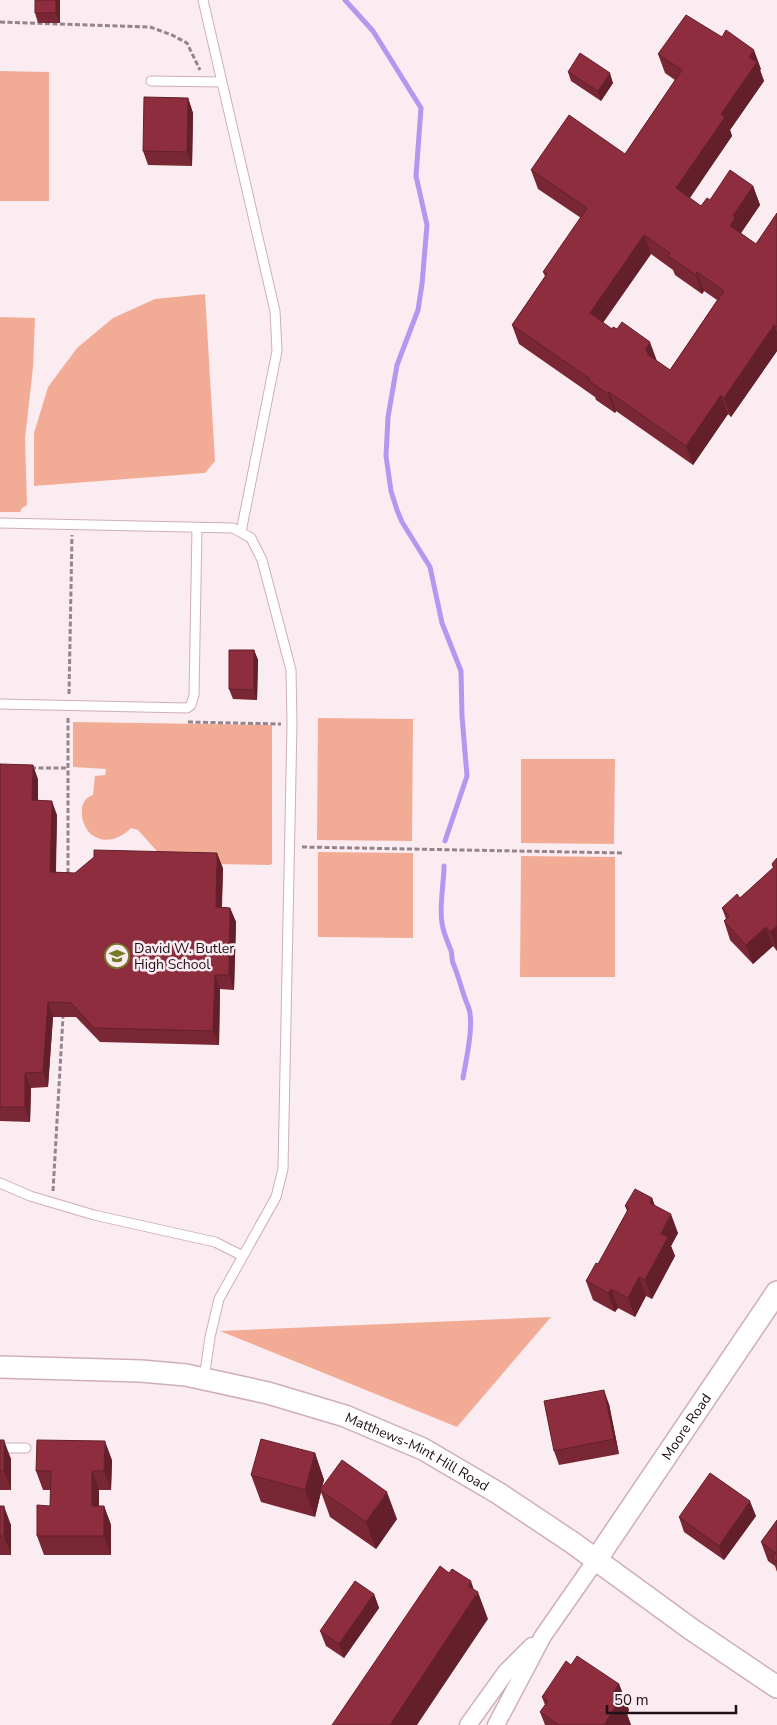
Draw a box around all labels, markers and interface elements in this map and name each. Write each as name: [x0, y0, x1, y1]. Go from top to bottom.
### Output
place label: David W. Butler High School: [134, 939, 234, 974]
school or university icon: David W. Butler High School: [104, 943, 130, 969]
street label: Moore Road: [657, 1390, 716, 1464]
street label: Matthews-Mint Hill Road: [342, 1408, 492, 1496]
scale bar: [607, 1682, 736, 1714]
text: 50 m: [614, 1690, 649, 1710]

